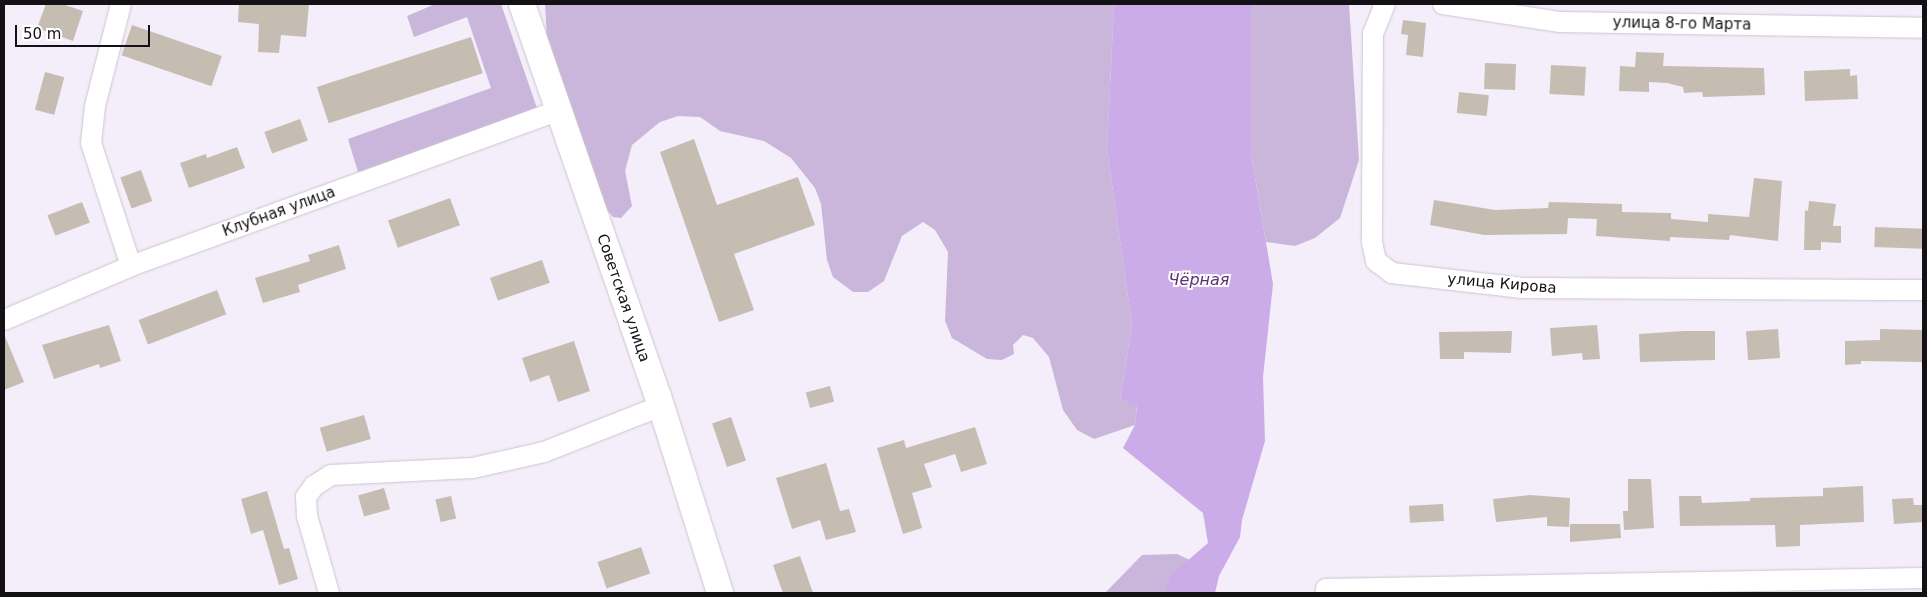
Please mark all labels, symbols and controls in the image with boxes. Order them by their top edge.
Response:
street label: улица 8-го Марта [1612,14,1752,34]
scale bar [18,15,152,47]
text: 50 m [23,25,61,43]
street label: Клубная улица [220,183,338,241]
street label: Советская улица [593,232,653,364]
water label: Чёрная [1169,270,1229,290]
street label: улица Кирова [1447,270,1557,298]

